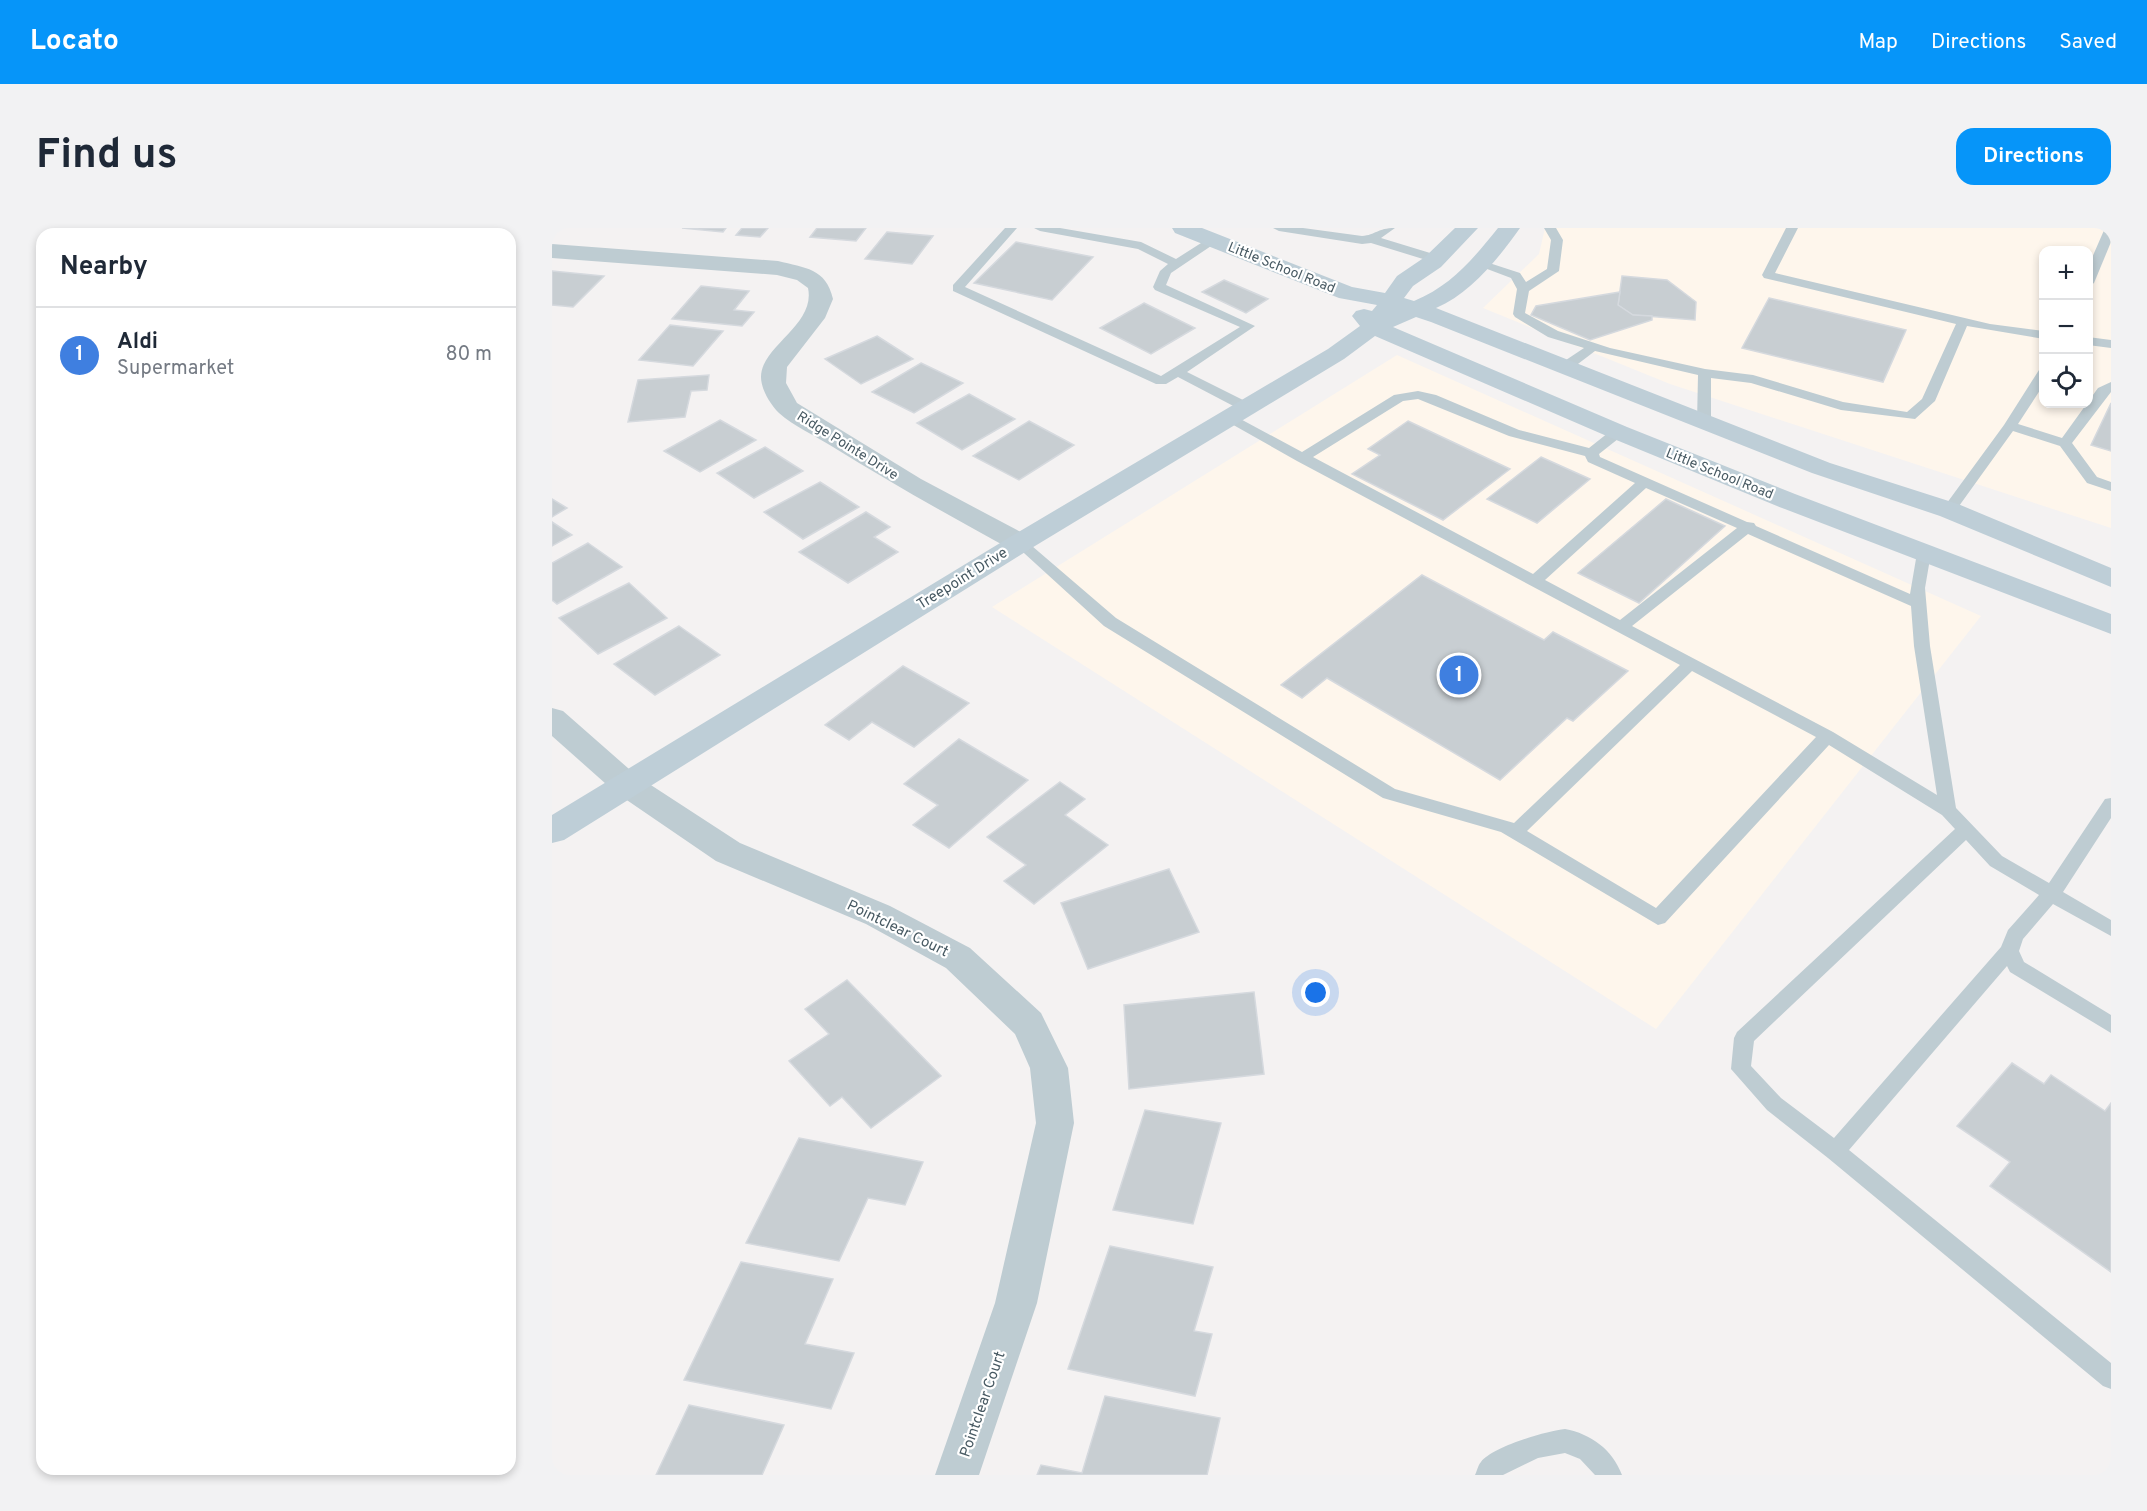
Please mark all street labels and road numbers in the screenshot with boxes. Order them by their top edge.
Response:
street label: Little School Road [1225,239,1338,298]
street label: Ridge Pointe Drive [793,408,901,484]
street label: Little School Road [1663,445,1776,504]
street label: Treepoint Drive [914,544,1012,615]
street label: Pointclear Court [843,897,951,962]
street label: Pointclear Court [956,1349,1010,1460]

